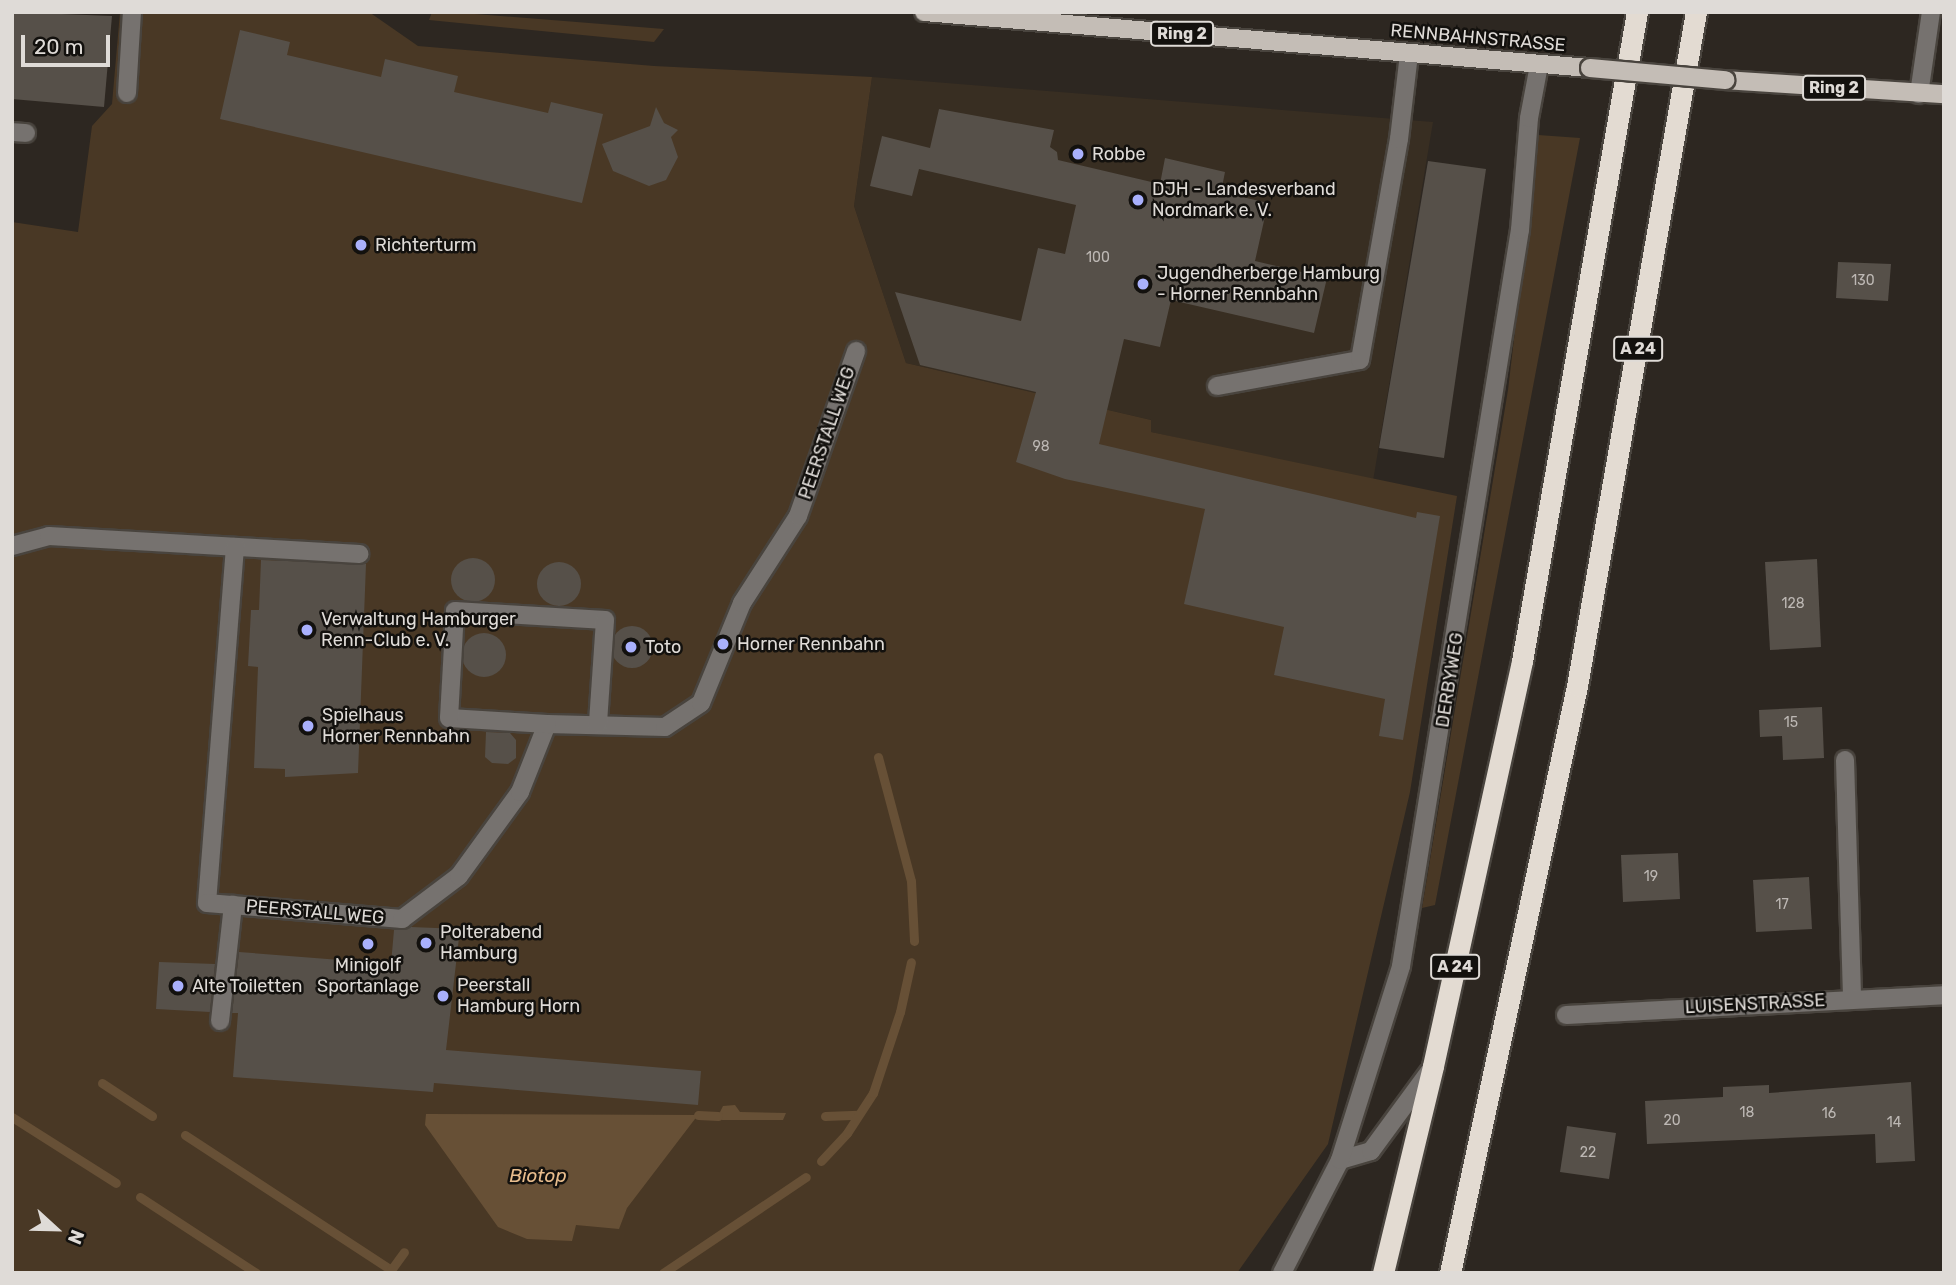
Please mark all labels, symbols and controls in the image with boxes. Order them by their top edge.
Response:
street label: RENNBAHNSTRASSE [1390,20,1566,56]
scale bar [24,21,114,65]
road number: Ring 2 [1149,22,1215,46]
text: 20 m [34,34,83,59]
road number: Ring 2 [1801,76,1867,100]
place label: Robbe [1092,143,1146,165]
marker: Robbe [1070,146,1086,162]
place label: DJH - Landesverband Nordmark e. V. [1152,179,1336,222]
marker: DJH - Landesverband Nordmark e. V. [1130,192,1146,208]
place label: Richterturm [375,234,477,256]
marker: Richterturm [353,237,369,253]
house number: 100 [1086,250,1110,266]
place label: Jugendherberge Hamburg - Horner Rennbahn [1157,263,1380,306]
house number: 130 [1851,273,1875,289]
marker: Jugendherberge Hamburg - Horner Rennbahn [1135,276,1151,292]
road number: A 24 [1612,336,1664,362]
street label: PEERSTALL WEG [794,364,860,502]
house number: 98 [1032,439,1050,455]
house number: 128 [1781,596,1805,612]
place label: Verwaltung Hamburger Renn-Club e. V. [321,609,516,652]
marker: Verwaltung Hamburger Renn-Club e. V. [299,622,315,638]
street label: DERBYWEG [1432,631,1468,729]
place label: Horner Rennbahn [737,633,885,655]
place label: Toto [645,636,681,658]
marker: Horner Rennbahn [715,636,731,652]
marker: Toto [623,639,639,655]
place label: Spielhaus Horner Rennbahn [322,705,470,748]
house number: 15 [1784,715,1798,731]
marker: Spielhaus Horner Rennbahn [300,718,316,734]
house number: 19 [1644,869,1658,885]
street label: PEERSTALL WEG [245,895,385,929]
house number: 17 [1775,897,1789,913]
place label: Polterabend Hamburg [440,922,542,964]
marker: Polterabend Hamburg [418,935,434,951]
marker: Minigolf Sportanlage [360,936,376,952]
road number: A 24 [1429,954,1481,979]
place label: Minigolf Sportanlage [317,955,419,998]
place label: Alte Toiletten [192,975,303,997]
place label: Peerstall Hamburg Horn [457,975,580,1018]
marker: Alte Toiletten [170,978,186,994]
marker: Peerstall Hamburg Horn [435,988,451,1004]
street label: LUISENSTRASSE [1684,990,1826,1018]
house number: 18 [1740,1105,1754,1121]
house number: 16 [1822,1106,1836,1122]
house number: 20 [1663,1113,1681,1129]
house number: 14 [1887,1115,1901,1131]
house number: 22 [1580,1145,1596,1161]
water label: Biotop [509,1165,567,1187]
north arrow [21,1194,91,1264]
text: N [63,1226,89,1248]

